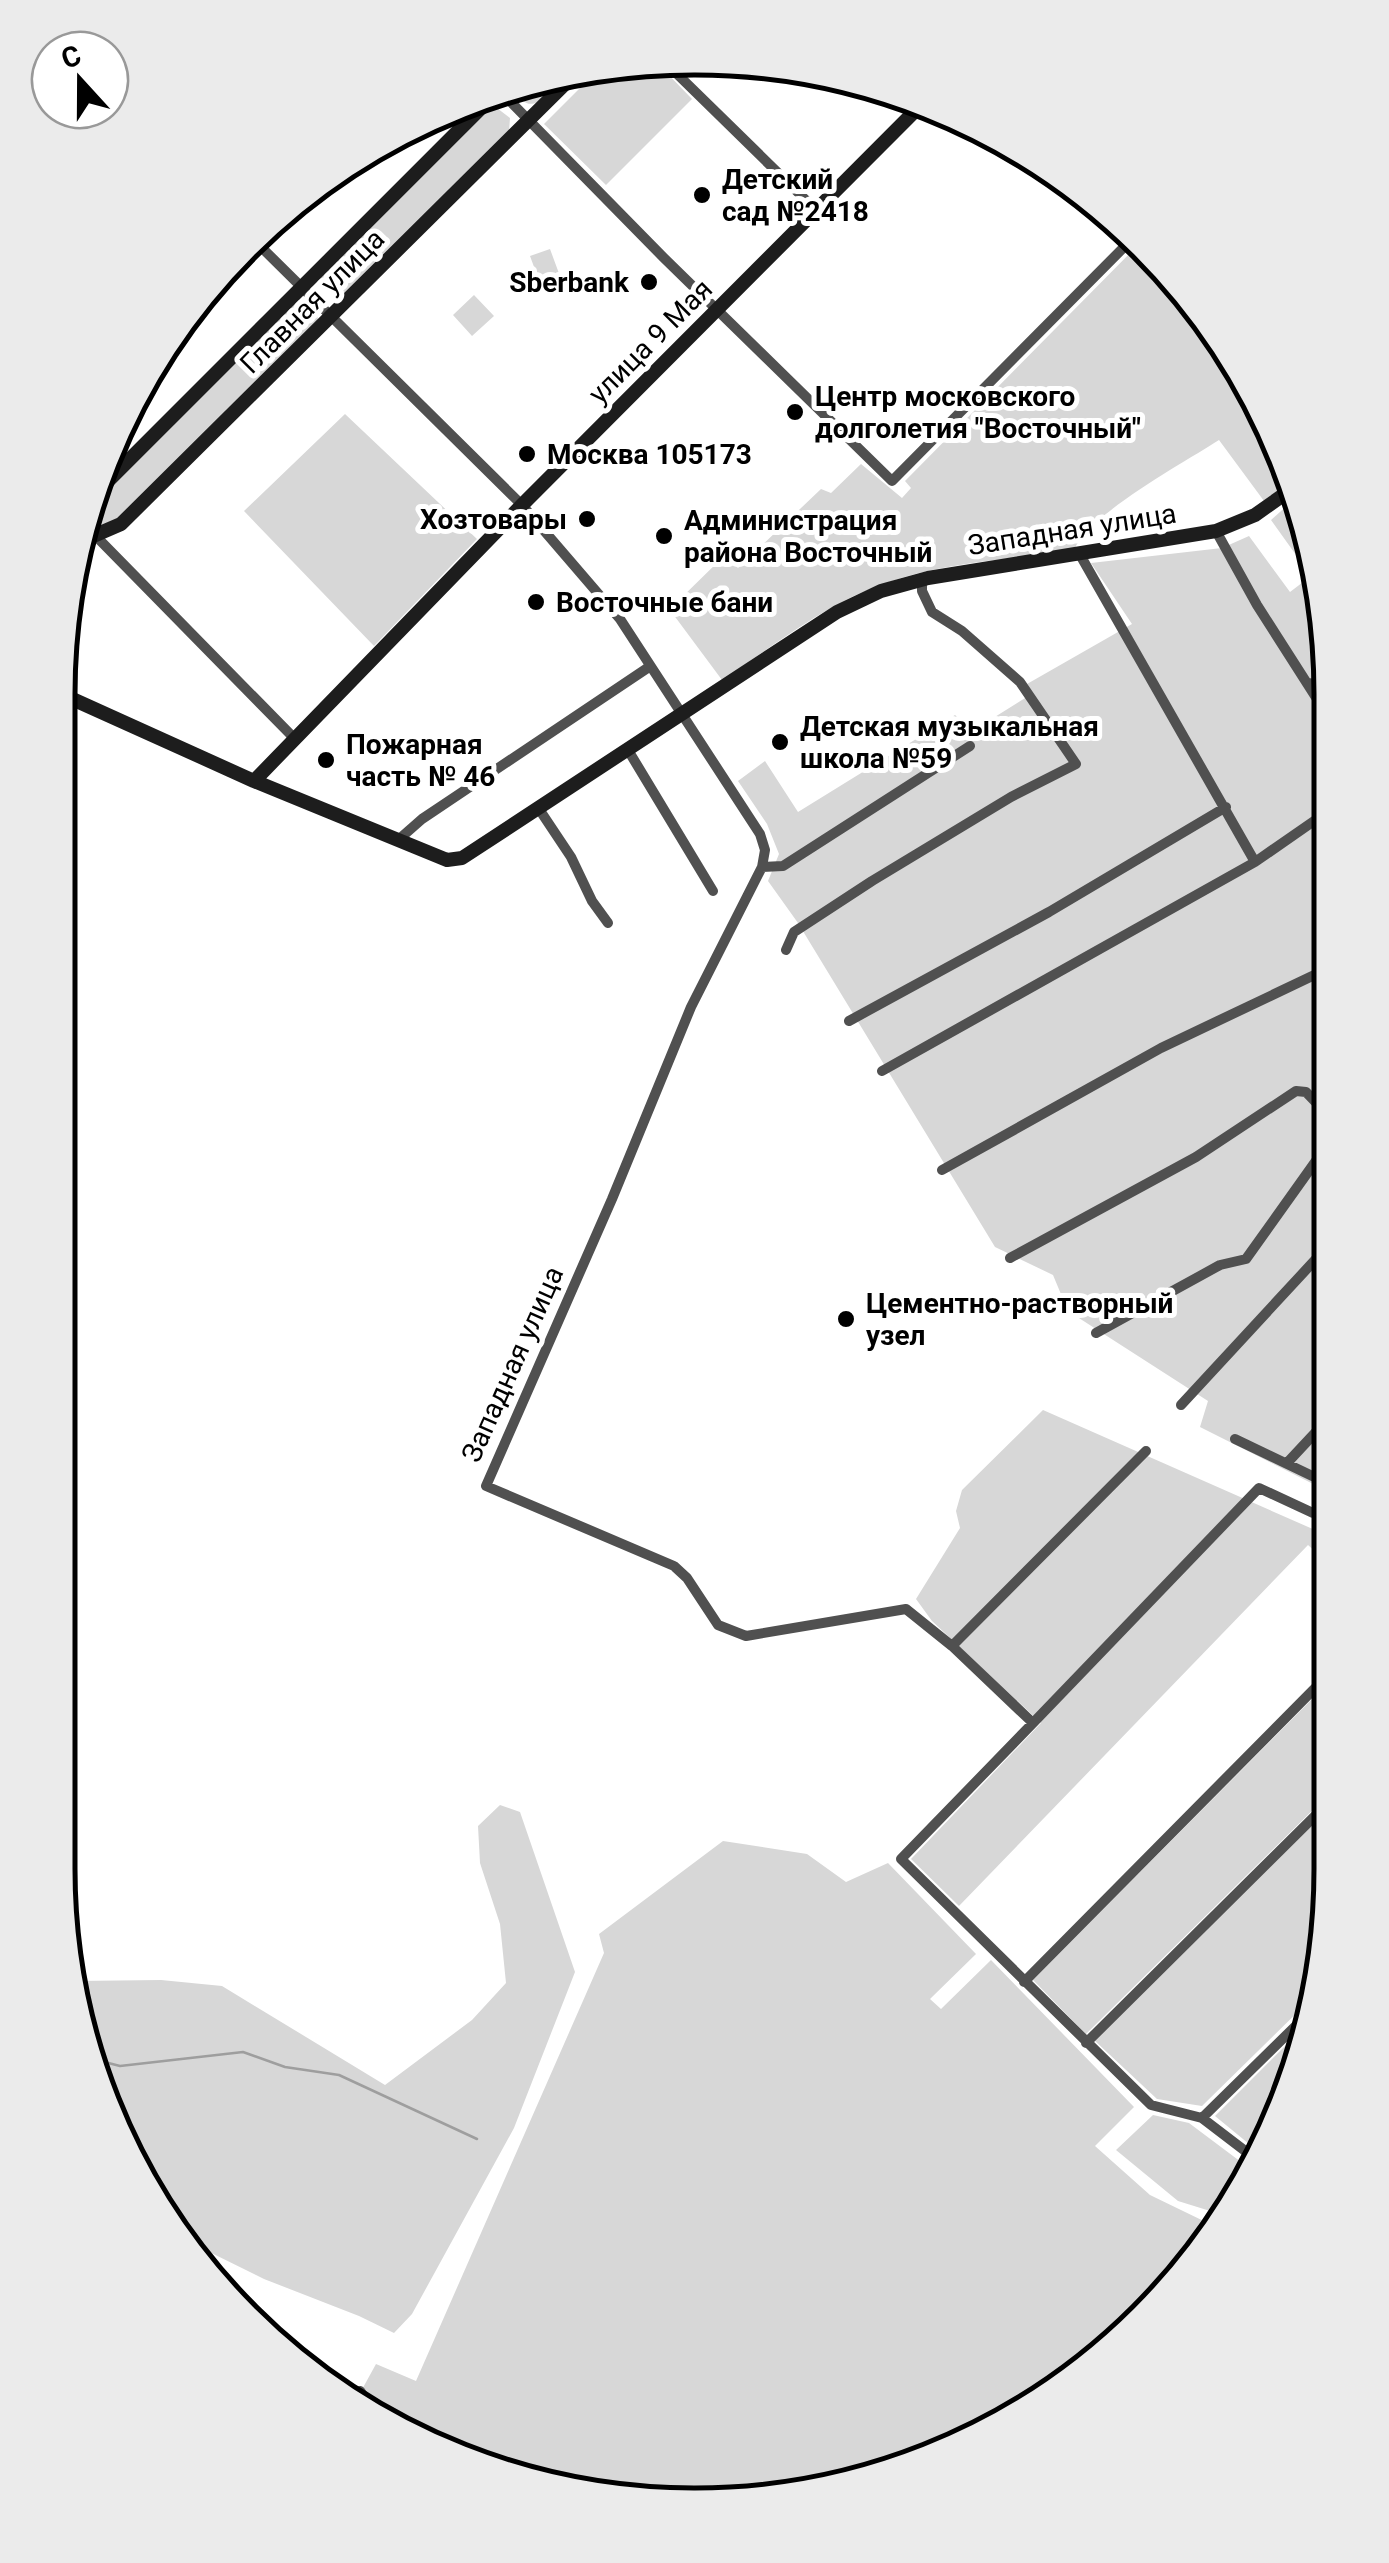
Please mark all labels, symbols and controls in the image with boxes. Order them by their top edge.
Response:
north arrow [30,30,130,130]
text: С [57,38,86,76]
place label: Детский сад №2418 [722,163,869,228]
marker: Детский сад №2418 [691,184,713,206]
street label: Главная улица [233,222,391,380]
place label: Sberbank [509,266,630,299]
marker: Sberbank [638,271,660,293]
street label: улица 9 Мая [582,273,719,410]
place label: Центр московского долголетия "Восточный" [815,380,1141,445]
marker: Центр московского долголетия "Восточный" [784,401,806,423]
place label: Москва 105173 [547,438,752,471]
marker: Москва 105173 [516,443,538,465]
street label: Западная улица [965,497,1179,562]
place label: Хозтовары [420,503,567,536]
place label: Администрация района Восточный [684,504,932,569]
marker: Хозтовары [576,508,598,530]
marker: Администрация района Восточный [653,525,675,547]
place label: Восточные бани [556,586,773,619]
marker: Восточные бани [525,591,547,613]
place label: Детская музыкальная школа №59 [800,710,1099,775]
place label: Пожарная часть № 46 [346,728,495,793]
marker: Детская музыкальная школа №59 [769,731,791,753]
marker: Пожарная часть № 46 [315,749,337,771]
street label: Западная улица [455,1261,570,1467]
place label: Цементно-растворный узел [866,1287,1173,1352]
marker: Цементно-растворный узел [835,1308,857,1330]

